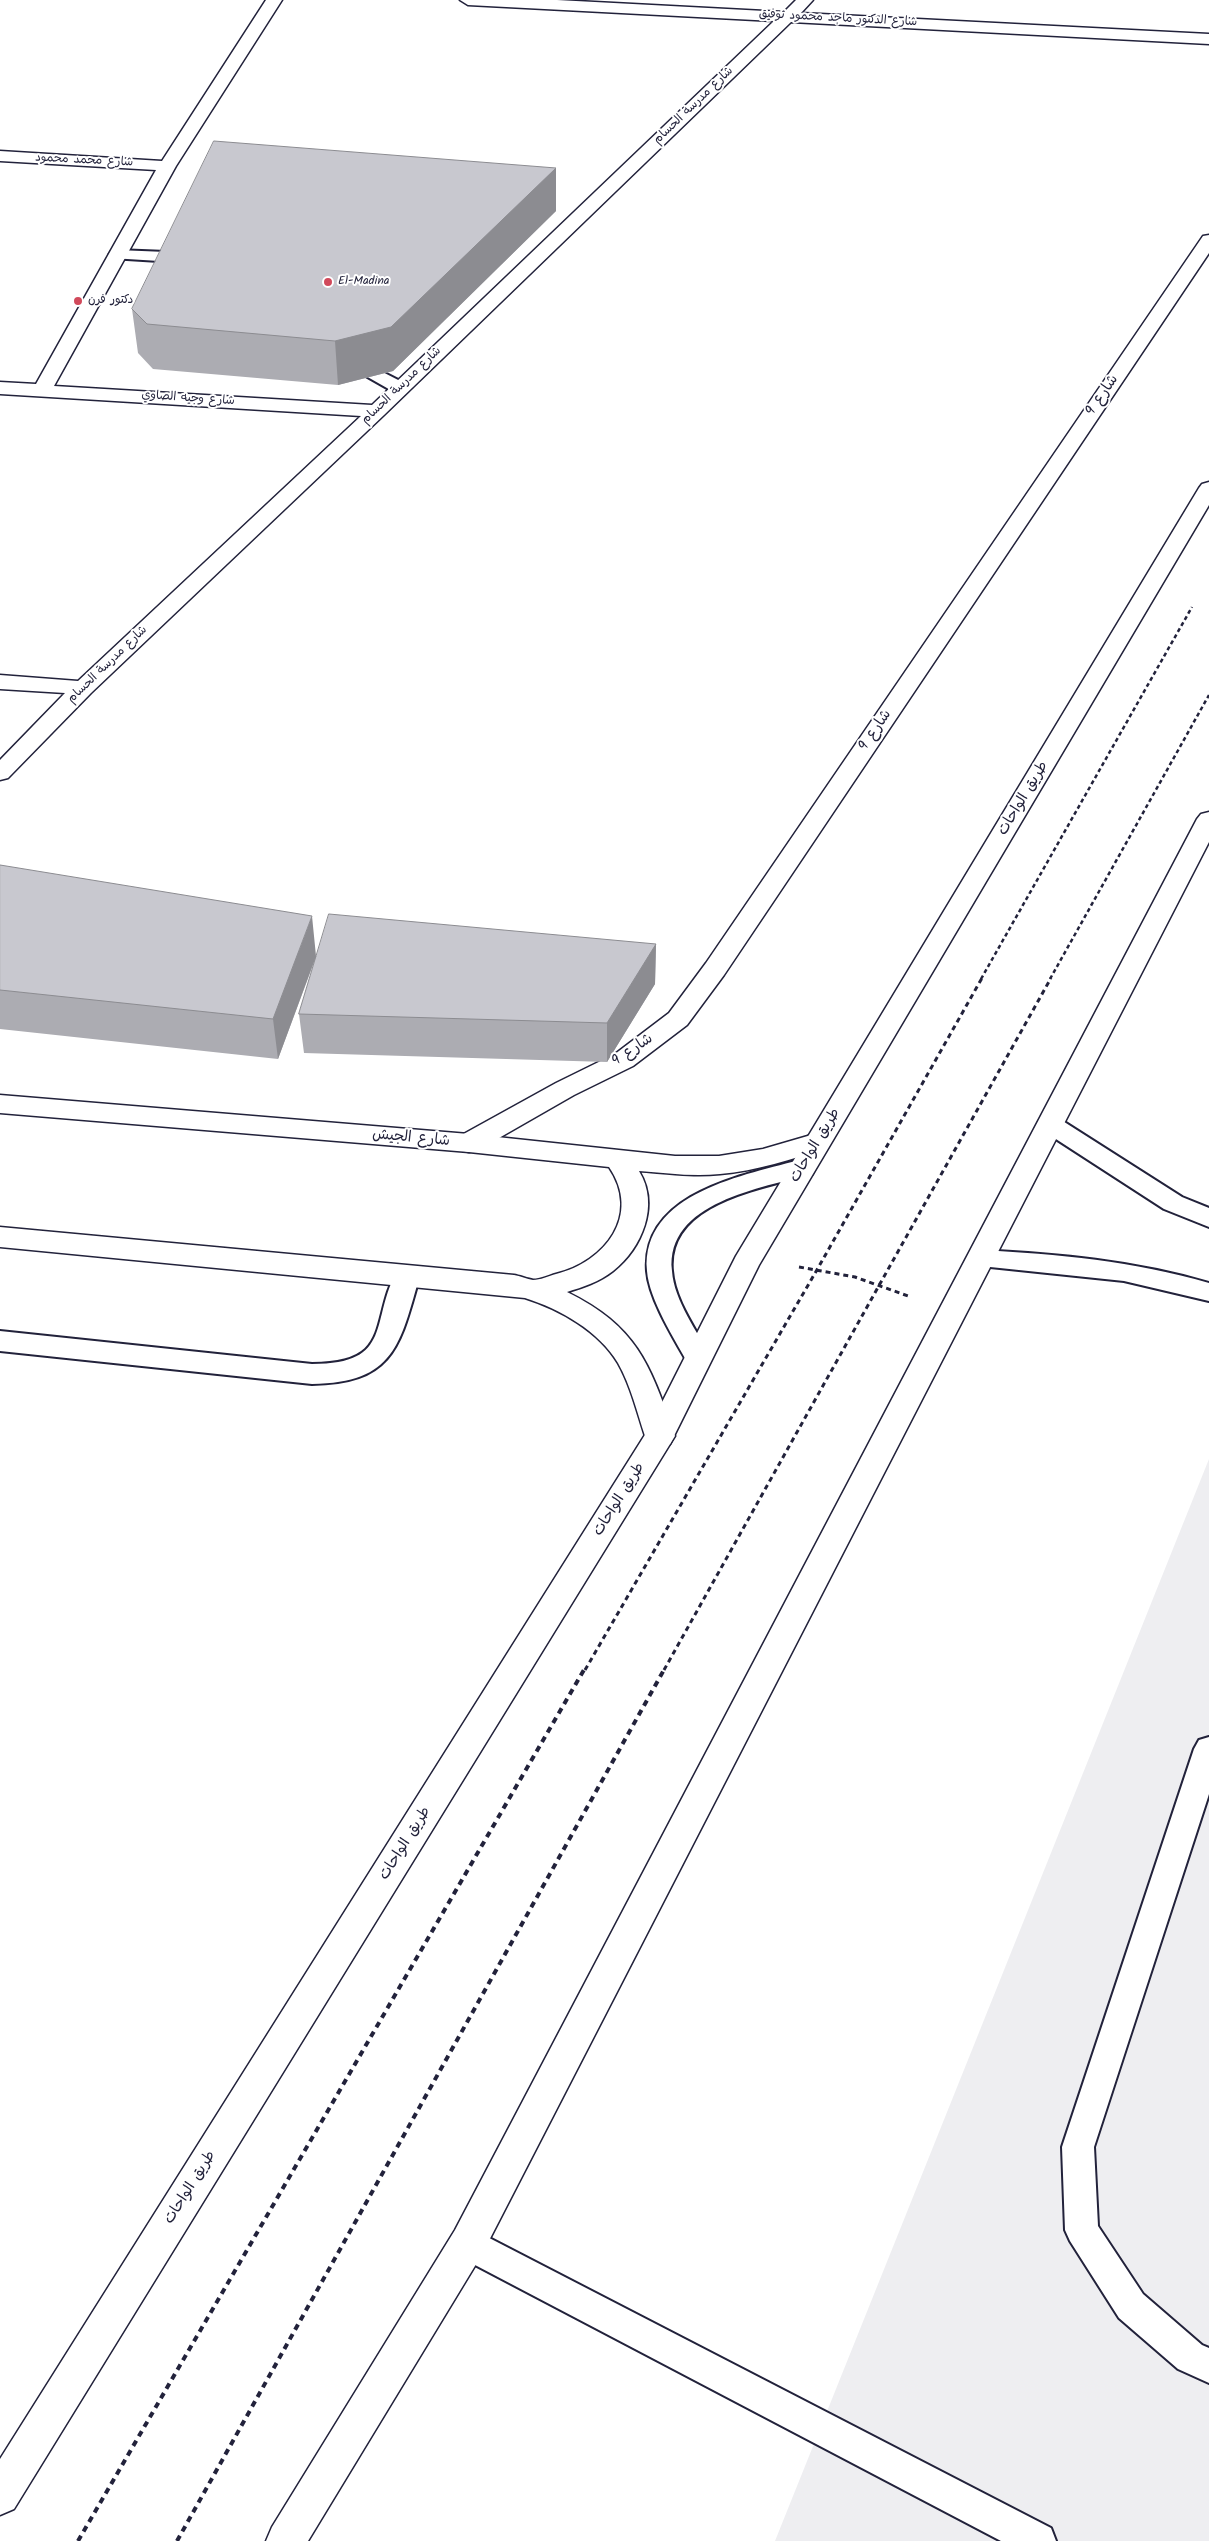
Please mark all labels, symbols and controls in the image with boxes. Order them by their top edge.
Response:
street label: شارع الدكتور ماجد محمود توفيق [758,8,918,30]
street label: شارع مدرسة الحسام [651,64,737,148]
street label: شارع محمد محمود [35,151,133,171]
place label: El-Madina [338,275,389,289]
marker: El-Madina [322,276,334,288]
place label: دكتور فرن [88,294,133,308]
marker: دكتور فرن [72,295,84,307]
street label: شارع مدرسة الحسام [359,344,445,428]
street label: شارع 9 [1083,372,1123,420]
street label: شارع وجيه الصاوي [141,389,235,409]
street label: شارع مدرسة الحسام [65,623,151,707]
street label: شارع 9 [856,707,896,755]
street label: طريق الواحات [995,759,1053,839]
street label: شارع 9 [609,1031,657,1071]
street label: طريق الواحات [787,1106,845,1186]
street label: شارع الجيش [371,1127,451,1151]
street label: طريق الواحات [590,1460,650,1540]
street label: طريق الواحات [376,1804,436,1884]
street label: طريق الواحات [161,2148,221,2228]

